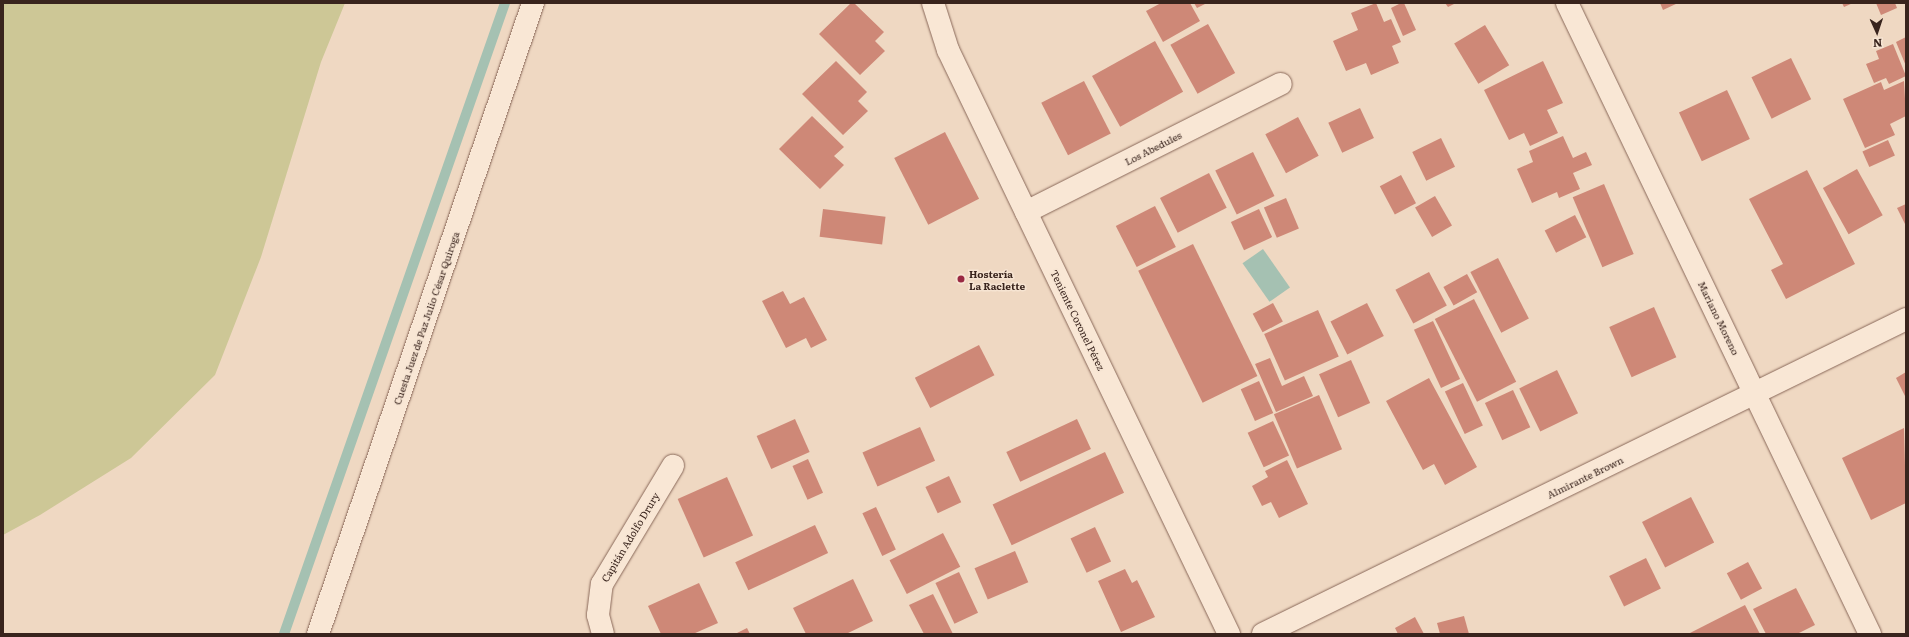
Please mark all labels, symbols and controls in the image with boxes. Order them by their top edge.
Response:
north arrow [1857,12,1897,52]
text: N [1873,36,1883,52]
street label: Los Abedules [1123,129,1183,167]
street label: Cuesta Juez de Paz Julio César Quiroga [391,230,461,406]
place label: Hostería La Raclette [969,267,1025,290]
street label: Teniente Coronel Pérez [1048,268,1108,372]
marker: Hostería La Raclette [956,274,966,284]
street label: Mariano Moreno [1696,279,1742,357]
street label: Almirante Brown [1545,453,1625,501]
street label: Capitán Adolfo Drury [598,490,662,584]

